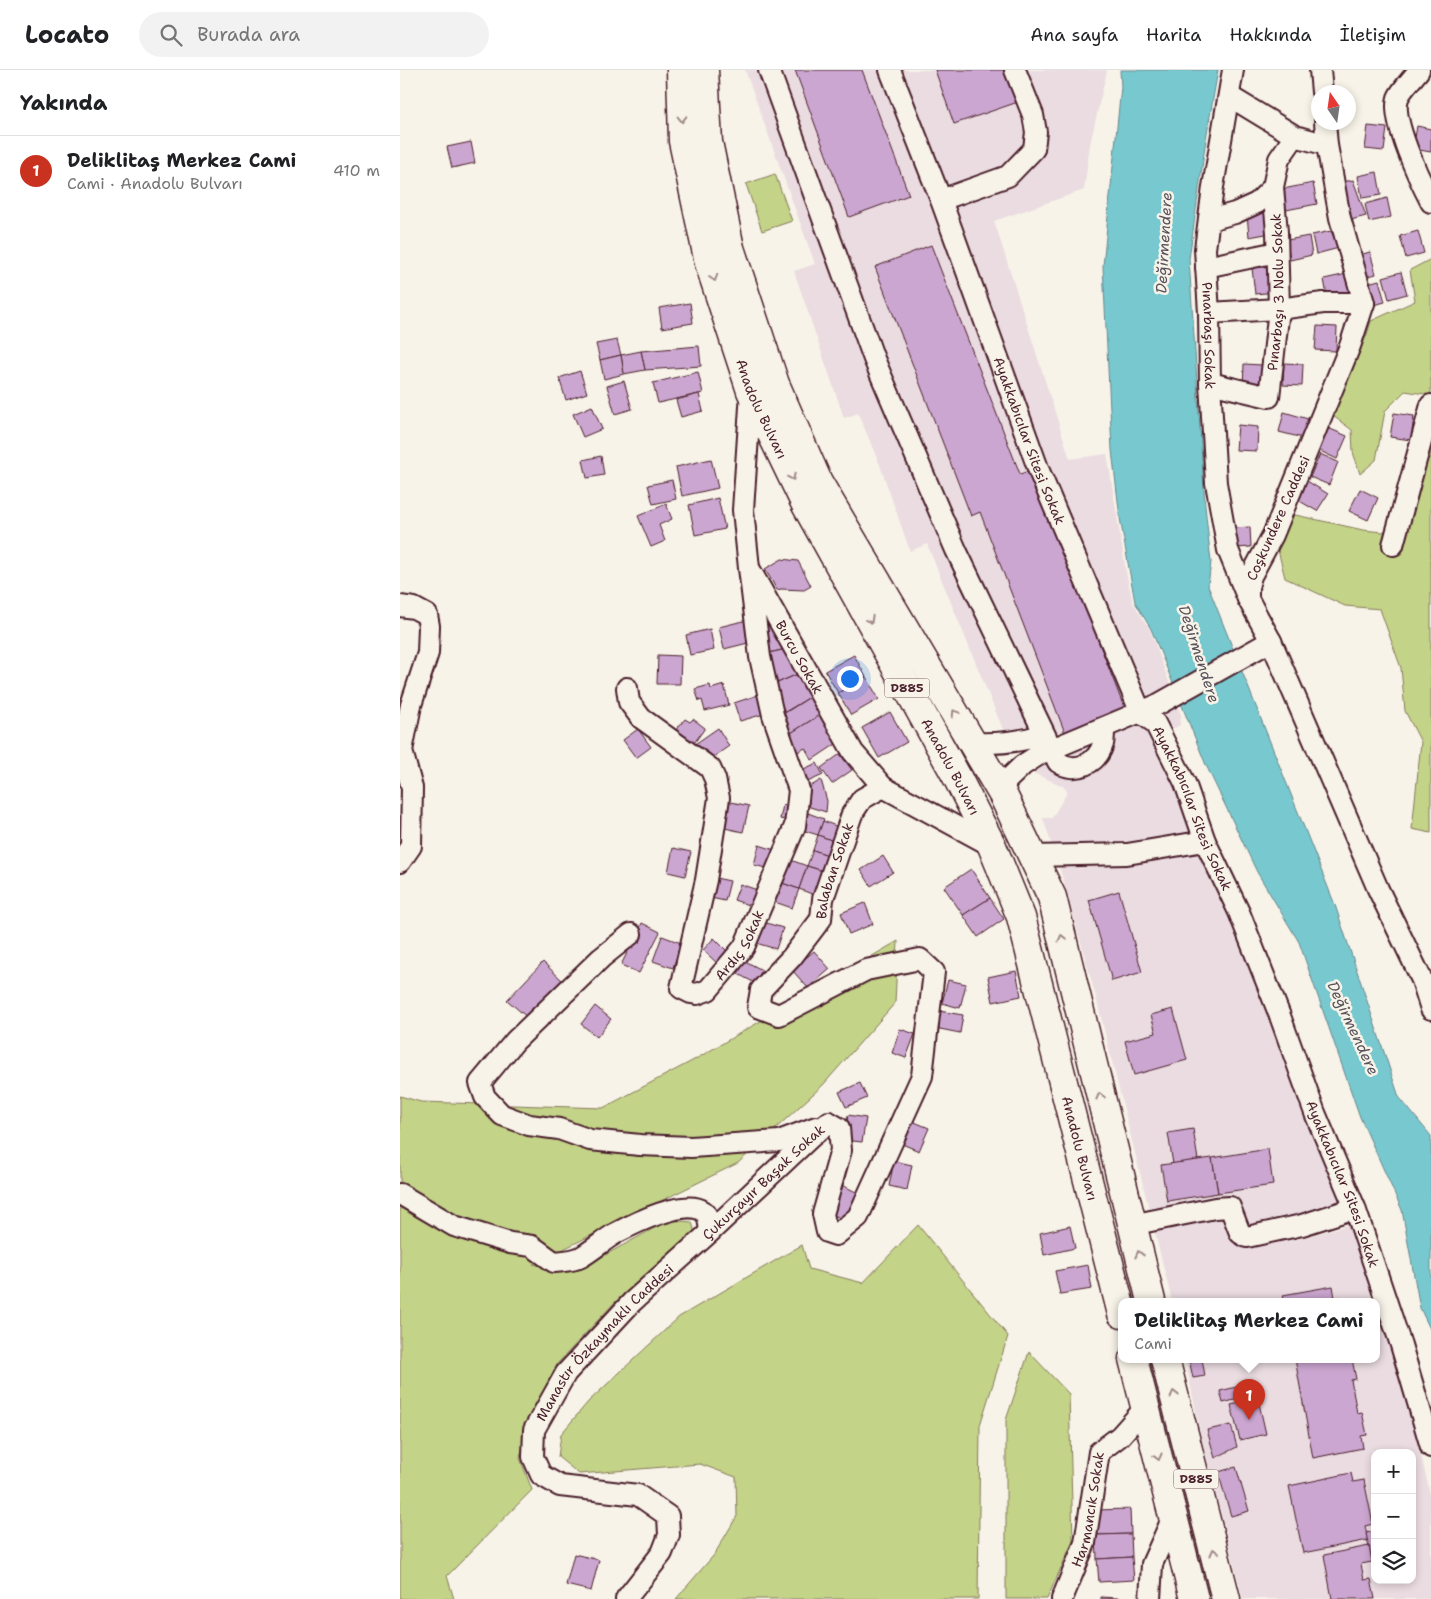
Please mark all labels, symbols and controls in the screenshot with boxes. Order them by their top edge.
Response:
search box [139,12,489,57]
text: Locato [25,19,109,51]
icon: search [157,21,185,49]
text: Burada ara [197,22,300,47]
text: Ana sayfa [1030,23,1118,47]
text: Harita [1146,23,1201,47]
text: Hakkında [1229,23,1312,47]
text: İletişim [1340,23,1406,47]
north arrow [1311,85,1356,130]
text: Yakında [20,89,107,117]
one-way arrow [677,115,687,123]
text: Deliklitaş Merkez Cami [67,148,296,173]
text: 1 [32,160,40,181]
text: 410 m [333,160,380,181]
text: Cami · Anadolu Bulvarı [67,173,243,194]
water label: Değirmendere [1151,192,1177,294]
street label: Pınarbaşı 3 Nolu Sokak [1263,213,1288,372]
one-way arrow [708,273,718,281]
street label: Pınarbaşı Sokak [1198,281,1219,390]
street label: Ayakkabıcılar Sitesi Sokak [989,354,1070,527]
street label: Anadolu Bulvarı [732,357,791,462]
street label: Coşkundere Caddesi [1242,453,1314,583]
one-way arrow [786,472,797,481]
water label: Değirmendere [1174,603,1224,705]
one-way arrow [863,615,873,624]
street label: Burcu Sokak [771,617,827,697]
your location [837,666,863,692]
road number: D885 [884,678,930,698]
one-way arrow [952,710,962,719]
street label: Anadolu Bulvarı [917,715,984,818]
street label: Ayakkabıcılar Sitesi Sokak [1149,723,1236,894]
street label: Balaban Sokak [812,820,857,920]
street label: Ardıç Sokak [711,907,768,984]
one-way arrow [1057,934,1068,943]
water label: Değirmendere [1323,978,1383,1078]
one-way arrow [1095,1092,1106,1101]
street label: Anadolu Bulvarı [1058,1094,1102,1203]
street label: Ayakkabıcılar Sitesi Sokak [1302,1098,1383,1270]
street label: Çukurçayır Başak Sokak [699,1120,829,1244]
one-way arrow [1134,1250,1145,1258]
street label: Manastır Özkaymaklı Caddesi [532,1260,677,1424]
popup [1118,1298,1380,1363]
text: Deliklitaş Merkez Cami [1134,1308,1364,1333]
text: Cami [1134,1333,1172,1354]
pin: 1 [1233,1379,1265,1420]
one-way arrow [1169,1390,1180,1399]
map controls [1371,1449,1416,1584]
button: + [1371,1449,1416,1494]
street label: Harmancık Sokak [1067,1450,1108,1570]
one-way arrow [1152,1452,1163,1461]
road number: D885 [1174,1470,1218,1488]
button: − [1371,1494,1416,1539]
button: layers [1371,1539,1416,1584]
one-way arrow [1209,1547,1220,1556]

